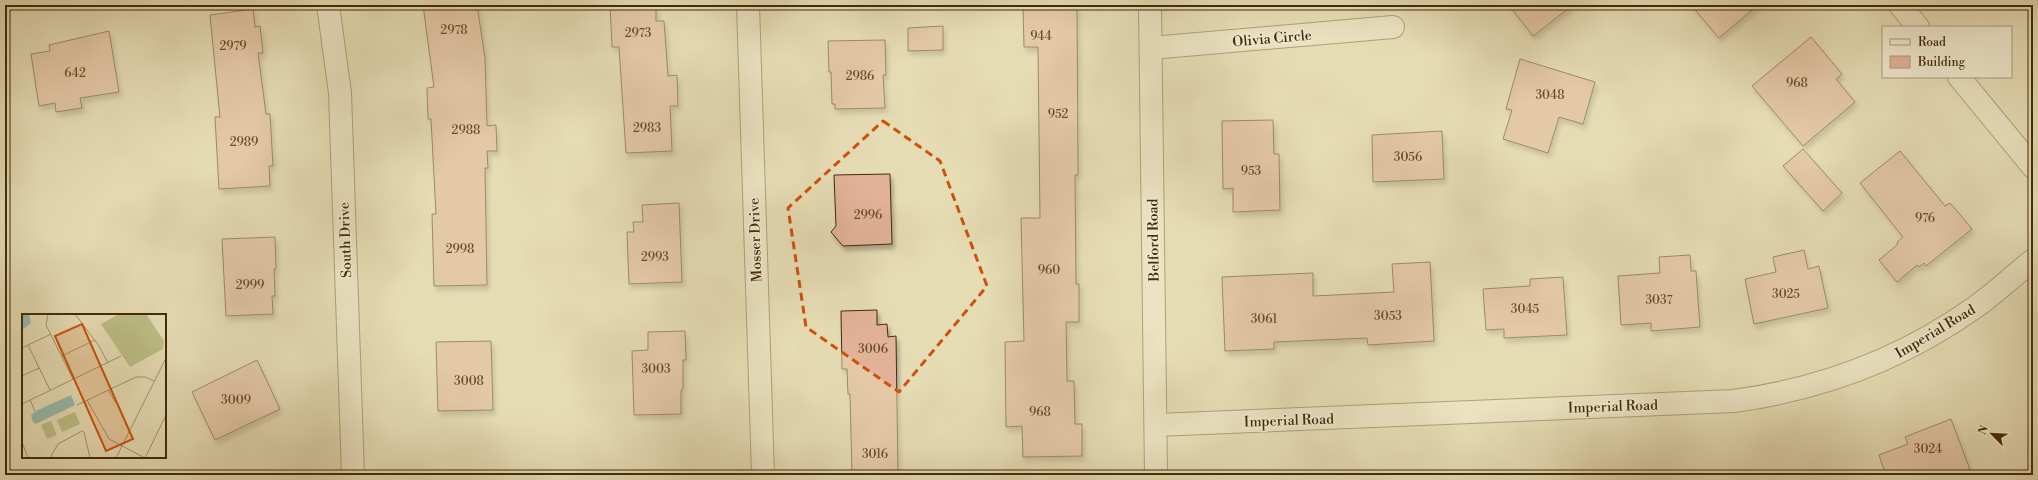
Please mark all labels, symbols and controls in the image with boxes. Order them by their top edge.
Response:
house number: 2978 [440,23,468,38]
house number: 2973 [625,26,652,41]
legend [1882,26,2012,78]
street label: Olivia Circle [1232,27,1313,51]
house number: 944 [1030,29,1052,44]
text: Road [1918,35,1946,50]
house number: 2979 [219,39,247,54]
text: Building [1917,55,1966,70]
house number: 642 [64,66,86,81]
house number: 2986 [846,69,874,84]
house number: 968 [1786,76,1808,91]
house number: 3048 [1535,88,1565,103]
house number: 952 [1048,107,1069,122]
house number: 2983 [633,121,661,136]
house number: 2988 [452,123,480,138]
house number: 2989 [230,135,258,150]
house number: 3056 [1394,150,1422,165]
house number: 953 [1241,164,1262,179]
street label: Mosser Drive [746,198,766,282]
street label: Belford Road [1144,198,1164,283]
street label: South Drive [336,202,356,278]
house number: 2996 [854,208,882,223]
house number: 976 [1915,211,1935,226]
house number: 2998 [446,242,474,257]
house number: 2993 [641,250,669,265]
house number: 960 [1038,263,1060,278]
house number: 2999 [236,278,264,293]
house number: 3025 [1772,287,1800,302]
house number: 3037 [1645,293,1673,308]
street label: Imperial Road [1892,301,1979,363]
house number: 3045 [1511,302,1540,317]
house number: 3053 [1374,309,1402,324]
house number: 3061 [1251,312,1278,327]
inset map [22,314,166,458]
house number: 3006 [858,342,888,357]
house number: 3003 [641,362,671,377]
house number: 3008 [454,374,484,389]
house number: 3009 [221,393,251,408]
street label: Imperial Road [1568,396,1658,418]
house number: 968 [1029,405,1051,420]
street label: Imperial Road [1244,410,1334,432]
north arrow [1972,414,2012,454]
text: N [1976,423,1992,437]
house number: 3024 [1914,442,1942,457]
house number: 3016 [862,447,888,462]

